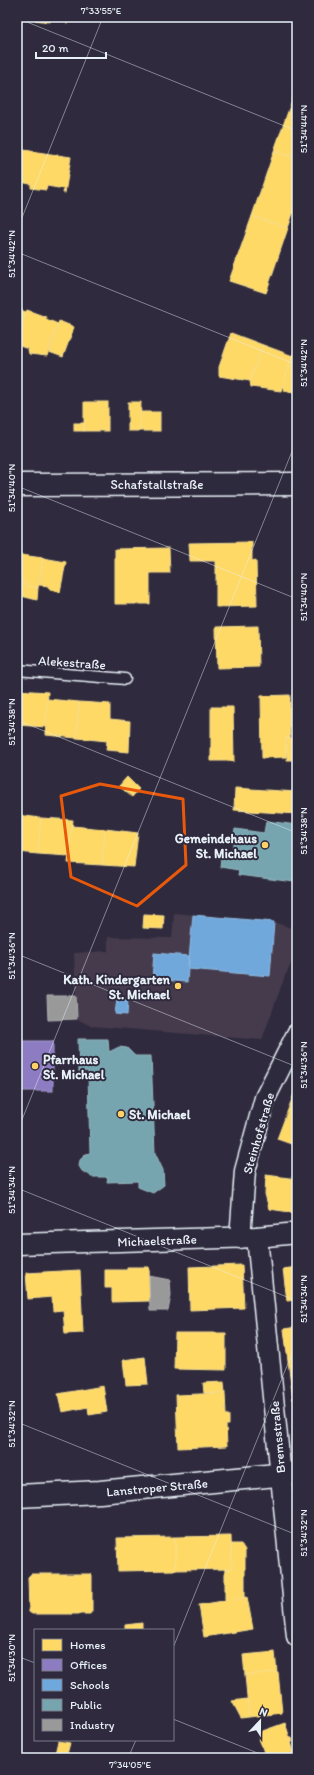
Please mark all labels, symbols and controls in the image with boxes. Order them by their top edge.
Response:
text: 7°33'55"E [81,4,122,17]
scale bar [36,34,106,60]
text: 20 m [42,41,69,55]
text: 51°34'44"N [297,104,310,153]
text: 51°34'42"N [5,230,18,278]
text: 51°34'42"N [297,339,310,387]
text: 51°34'40"N [5,463,18,512]
street label: Schafstallstraße [111,477,203,492]
text: 51°34'40"N [297,572,310,621]
street label: Alekestraße [38,653,106,672]
text: 51°34'38"N [5,698,18,746]
text: 51°34'38"N [297,807,310,855]
place label: Gemeindehaus St. Michael [175,831,257,861]
marker: Gemeindehaus St. Michael [260,840,270,850]
text: 51°34'36"N [5,932,18,980]
place label: Kath. Kindergarten St. Michael [63,972,171,1002]
marker: Kath. Kindergarten St. Michael [173,981,183,991]
text: 51°34'36"N [297,1041,310,1089]
place label: Pfarrhaus St. Michael [43,1052,105,1082]
marker: Pfarrhaus St. Michael [30,1061,40,1071]
street label: Steinhofstraße [240,1091,277,1176]
place label: St. Michael [129,1107,191,1122]
marker: St. Michael [116,1109,126,1119]
text: 51°34'34"N [5,1166,18,1214]
street label: Michaelstraße [117,1232,197,1249]
text: 51°34'34"N [297,1275,310,1323]
text: 51°34'32"N [5,1400,18,1448]
street label: Bremsstraße [267,1400,288,1474]
street label: Lanstroper Straße [106,1476,208,1499]
text: 51°34'32"N [297,1509,310,1557]
legend [34,1629,174,1741]
text: 51°34'30"N [5,1634,18,1682]
text: Homes [70,1638,106,1652]
text: Offices [70,1658,107,1672]
text: Schools [70,1678,109,1692]
text: Public [70,1698,102,1712]
north arrow [240,1701,280,1741]
text: N [258,1705,269,1720]
text: Industry [70,1718,115,1732]
text: 7°34'05"E [109,1758,151,1771]

